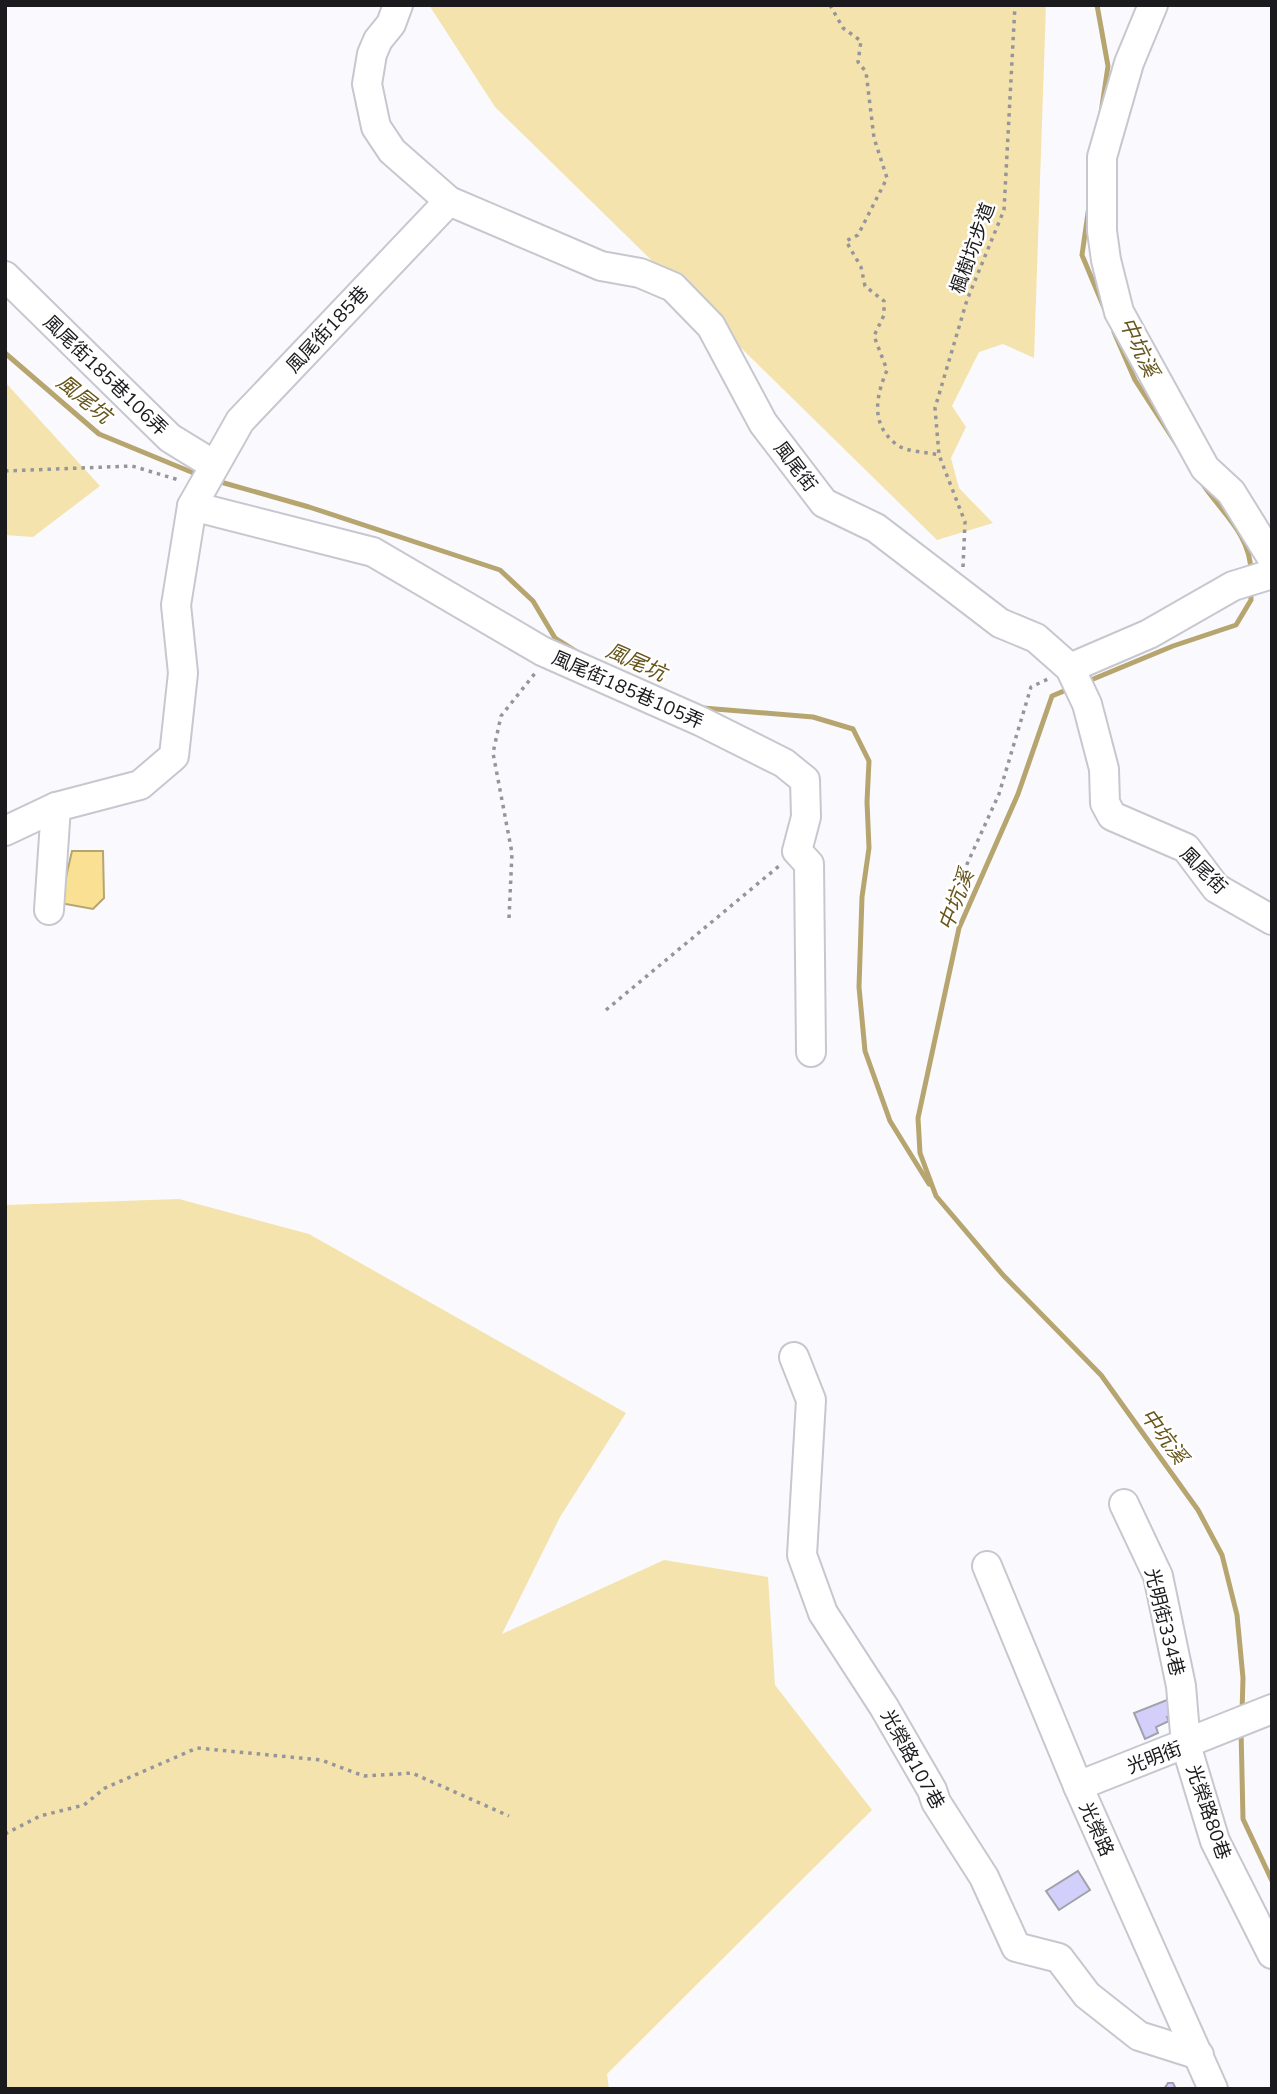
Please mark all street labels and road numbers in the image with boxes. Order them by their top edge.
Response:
street label: 楓樹坑步道 [944,199,1001,297]
street label: 風尾街185巷 [281,281,375,379]
street label: 風尾街185巷106弄 [38,310,173,442]
street label: 風尾街 [768,436,823,497]
street label: 風尾街185巷105弄 [548,645,708,735]
street label: 風尾街 [1174,841,1233,900]
street label: 光明街334巷 [1138,1566,1190,1679]
street label: 光榮路107巷 [874,1705,950,1814]
street label: 光明街 [1123,1736,1186,1780]
street label: 光榮路80巷 [1180,1761,1236,1863]
street label: 光榮路 [1073,1798,1120,1861]

